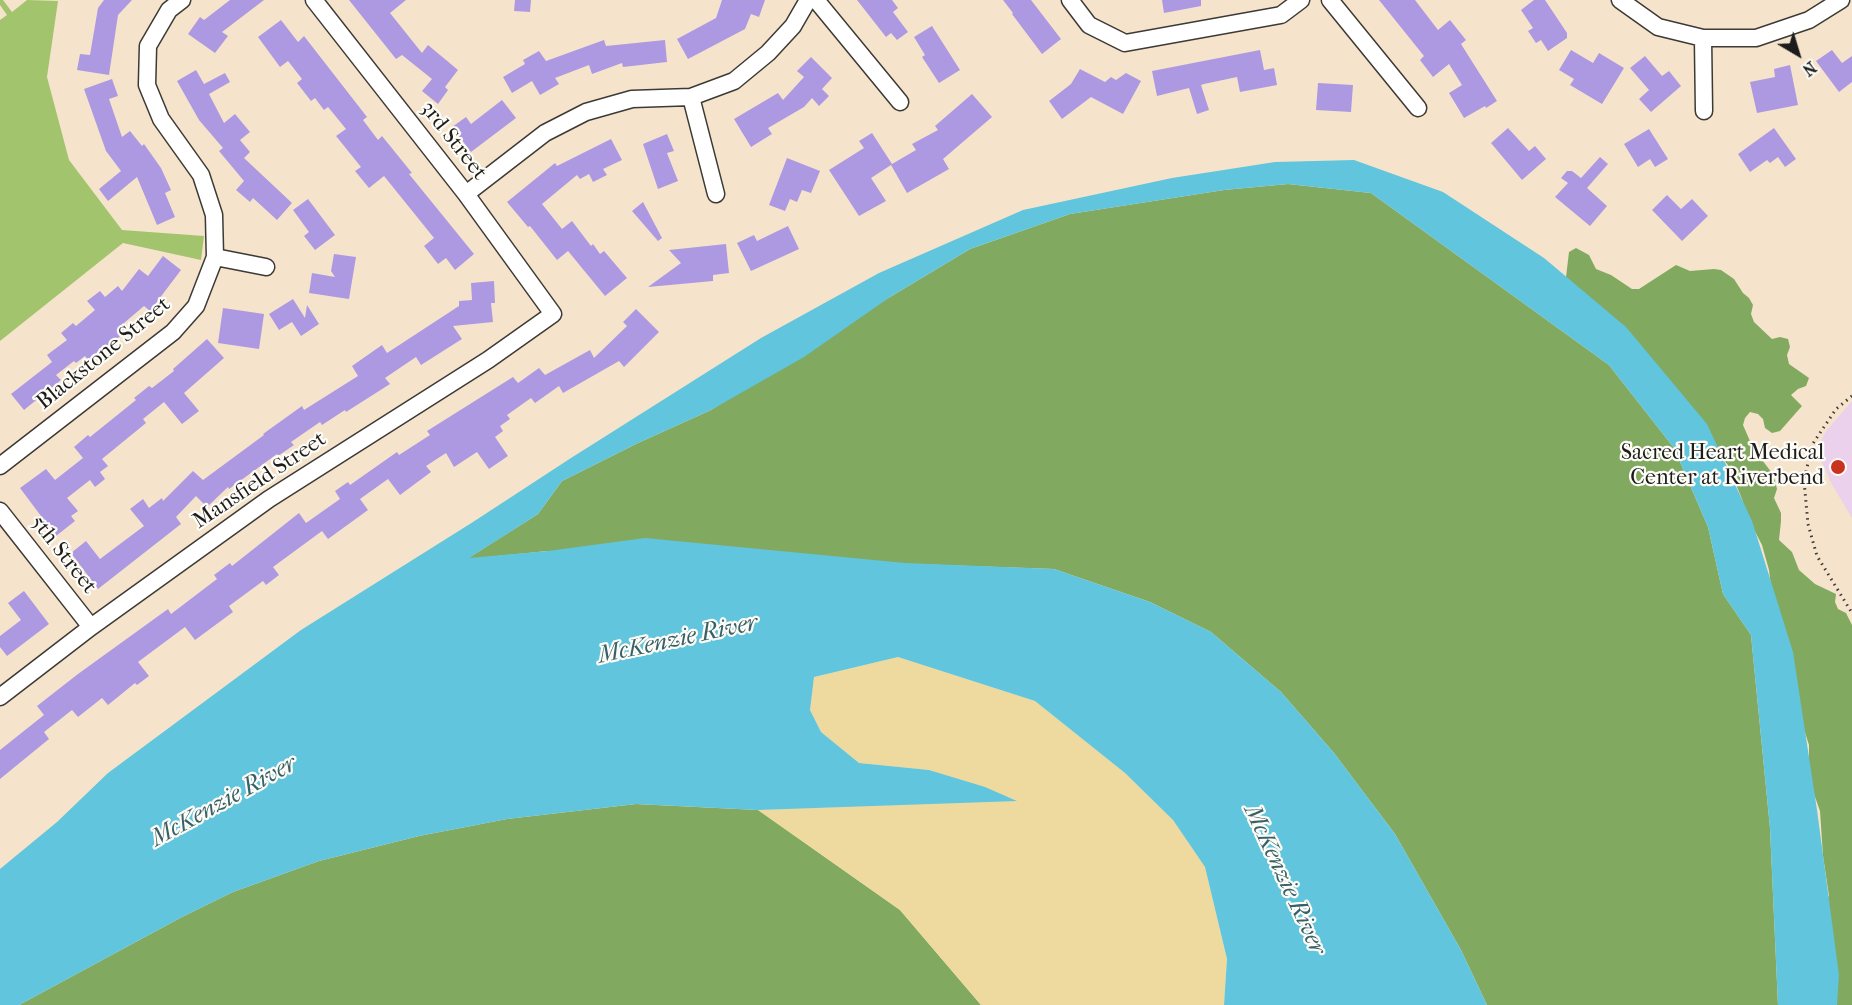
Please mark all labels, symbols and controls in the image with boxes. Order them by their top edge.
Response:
north arrow [1768,24,1828,84]
text: N [1799,57,1820,80]
street label: 3rd Street [414,96,492,186]
street label: Blackstone Street [32,292,176,416]
street label: Mansfield Street [188,427,332,535]
place label: Sacred Heart Medical Center at Riverbend [1621,441,1824,493]
marker: Sacred Heart Medical Center at Riverbend [1829,458,1847,476]
street label: 5th Street [24,510,102,600]
water label: McKenzie River [596,609,760,671]
water label: McKenzie River [146,750,302,854]
water label: McKenzie River [1237,800,1331,960]

